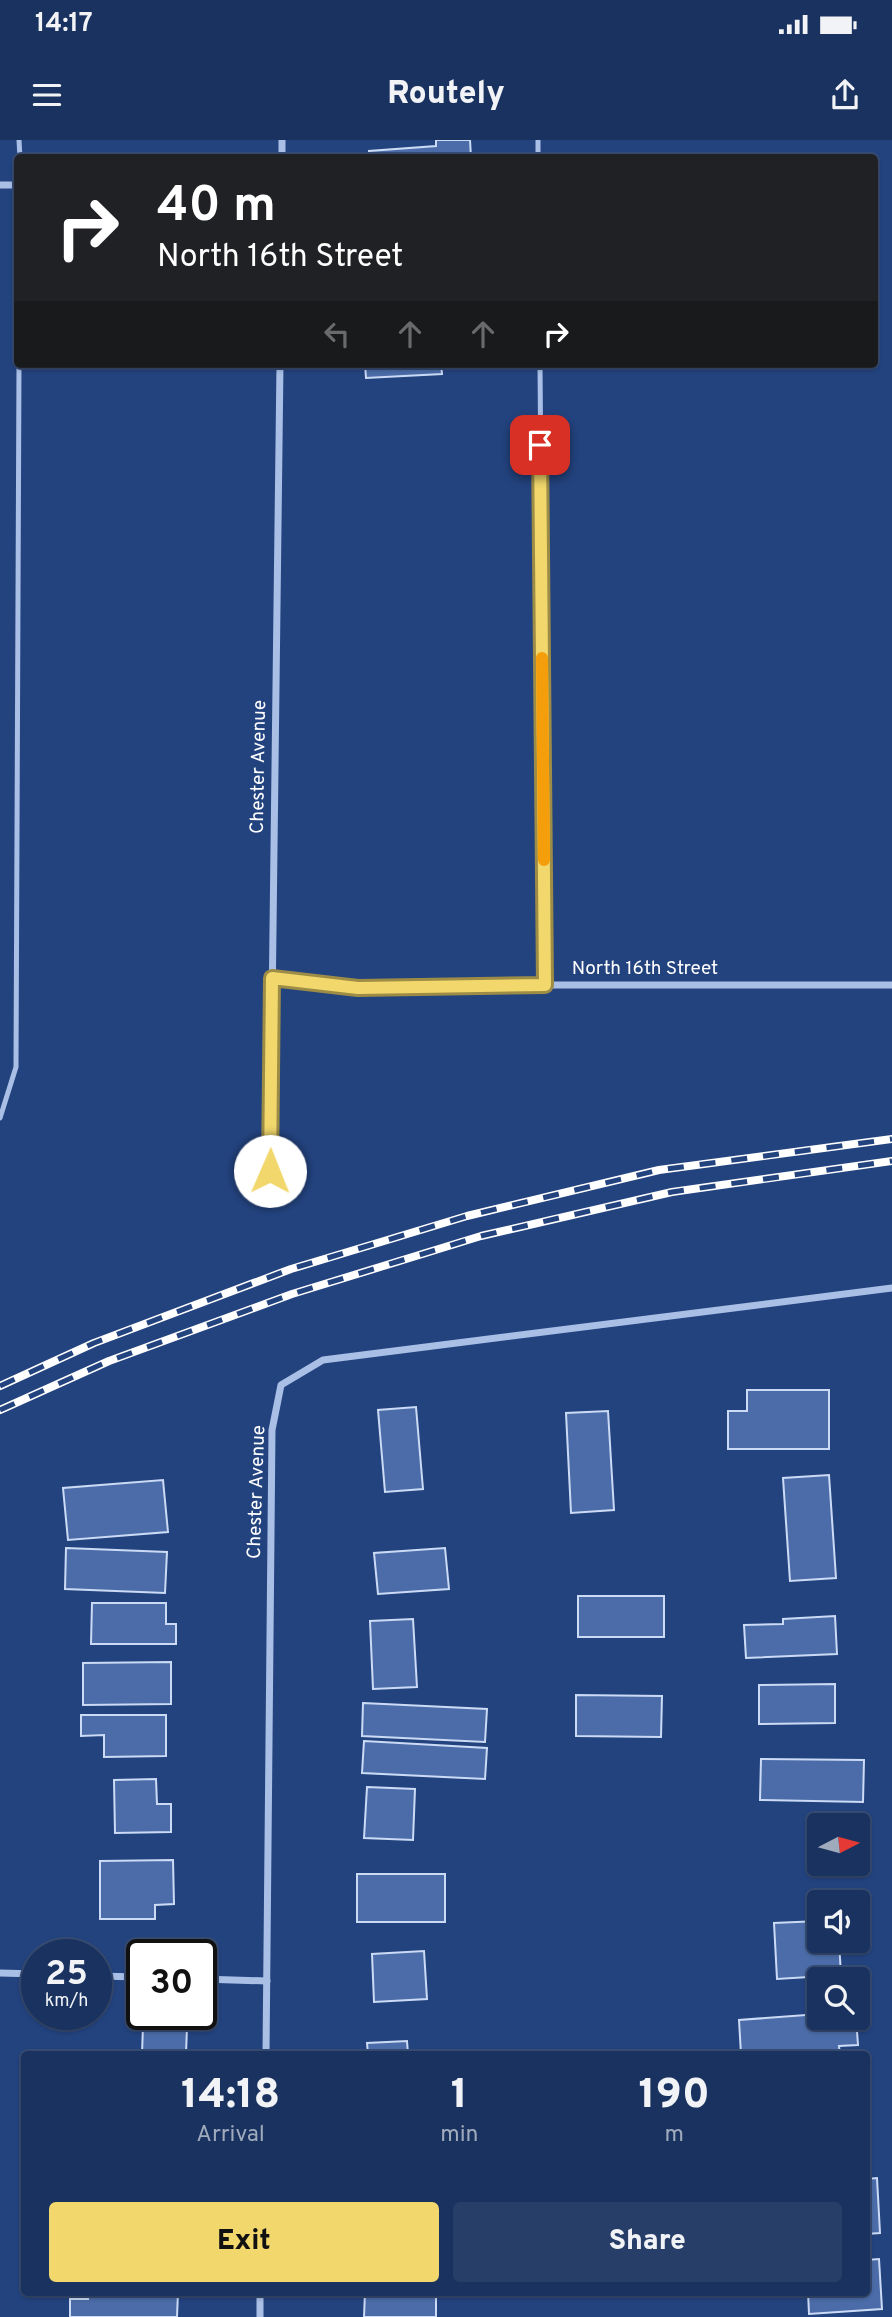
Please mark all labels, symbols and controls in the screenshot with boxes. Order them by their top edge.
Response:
text: 14:17 [35,8,93,41]
text: Routely [387,75,505,115]
icon: menu [28,76,66,114]
icon: share [826,76,864,114]
text: 40 m [157,177,276,239]
icon: right [42,182,133,273]
text: North 16th Street [157,238,403,278]
icon: left [318,315,356,353]
icon: ahead [391,315,429,353]
icon: ahead [464,315,502,353]
icon: right [537,315,575,353]
pin [510,415,570,475]
icon: arrive [521,426,559,464]
street label: Chester Avenue [246,700,272,834]
street label: North 16th Street [572,957,718,981]
position arrow [233,1134,307,1208]
street label: Chester Avenue [243,1425,271,1559]
north arrow [807,1813,870,1876]
map controls [807,1813,870,2030]
button: sound [807,1890,870,1953]
speed limit sign: 30 [126,1939,217,2030]
text: 25 [45,1953,88,1997]
button: search [807,1967,870,2030]
text: km/h [45,1990,88,2013]
text: 14:18 [181,2070,280,2123]
text: 1 [451,2070,468,2123]
text: 190 [639,2070,710,2123]
text: Arrival [196,2121,265,2150]
text: min [440,2121,479,2150]
text: m [665,2121,684,2150]
button: Exit [49,2202,439,2282]
button: Share [453,2202,842,2282]

